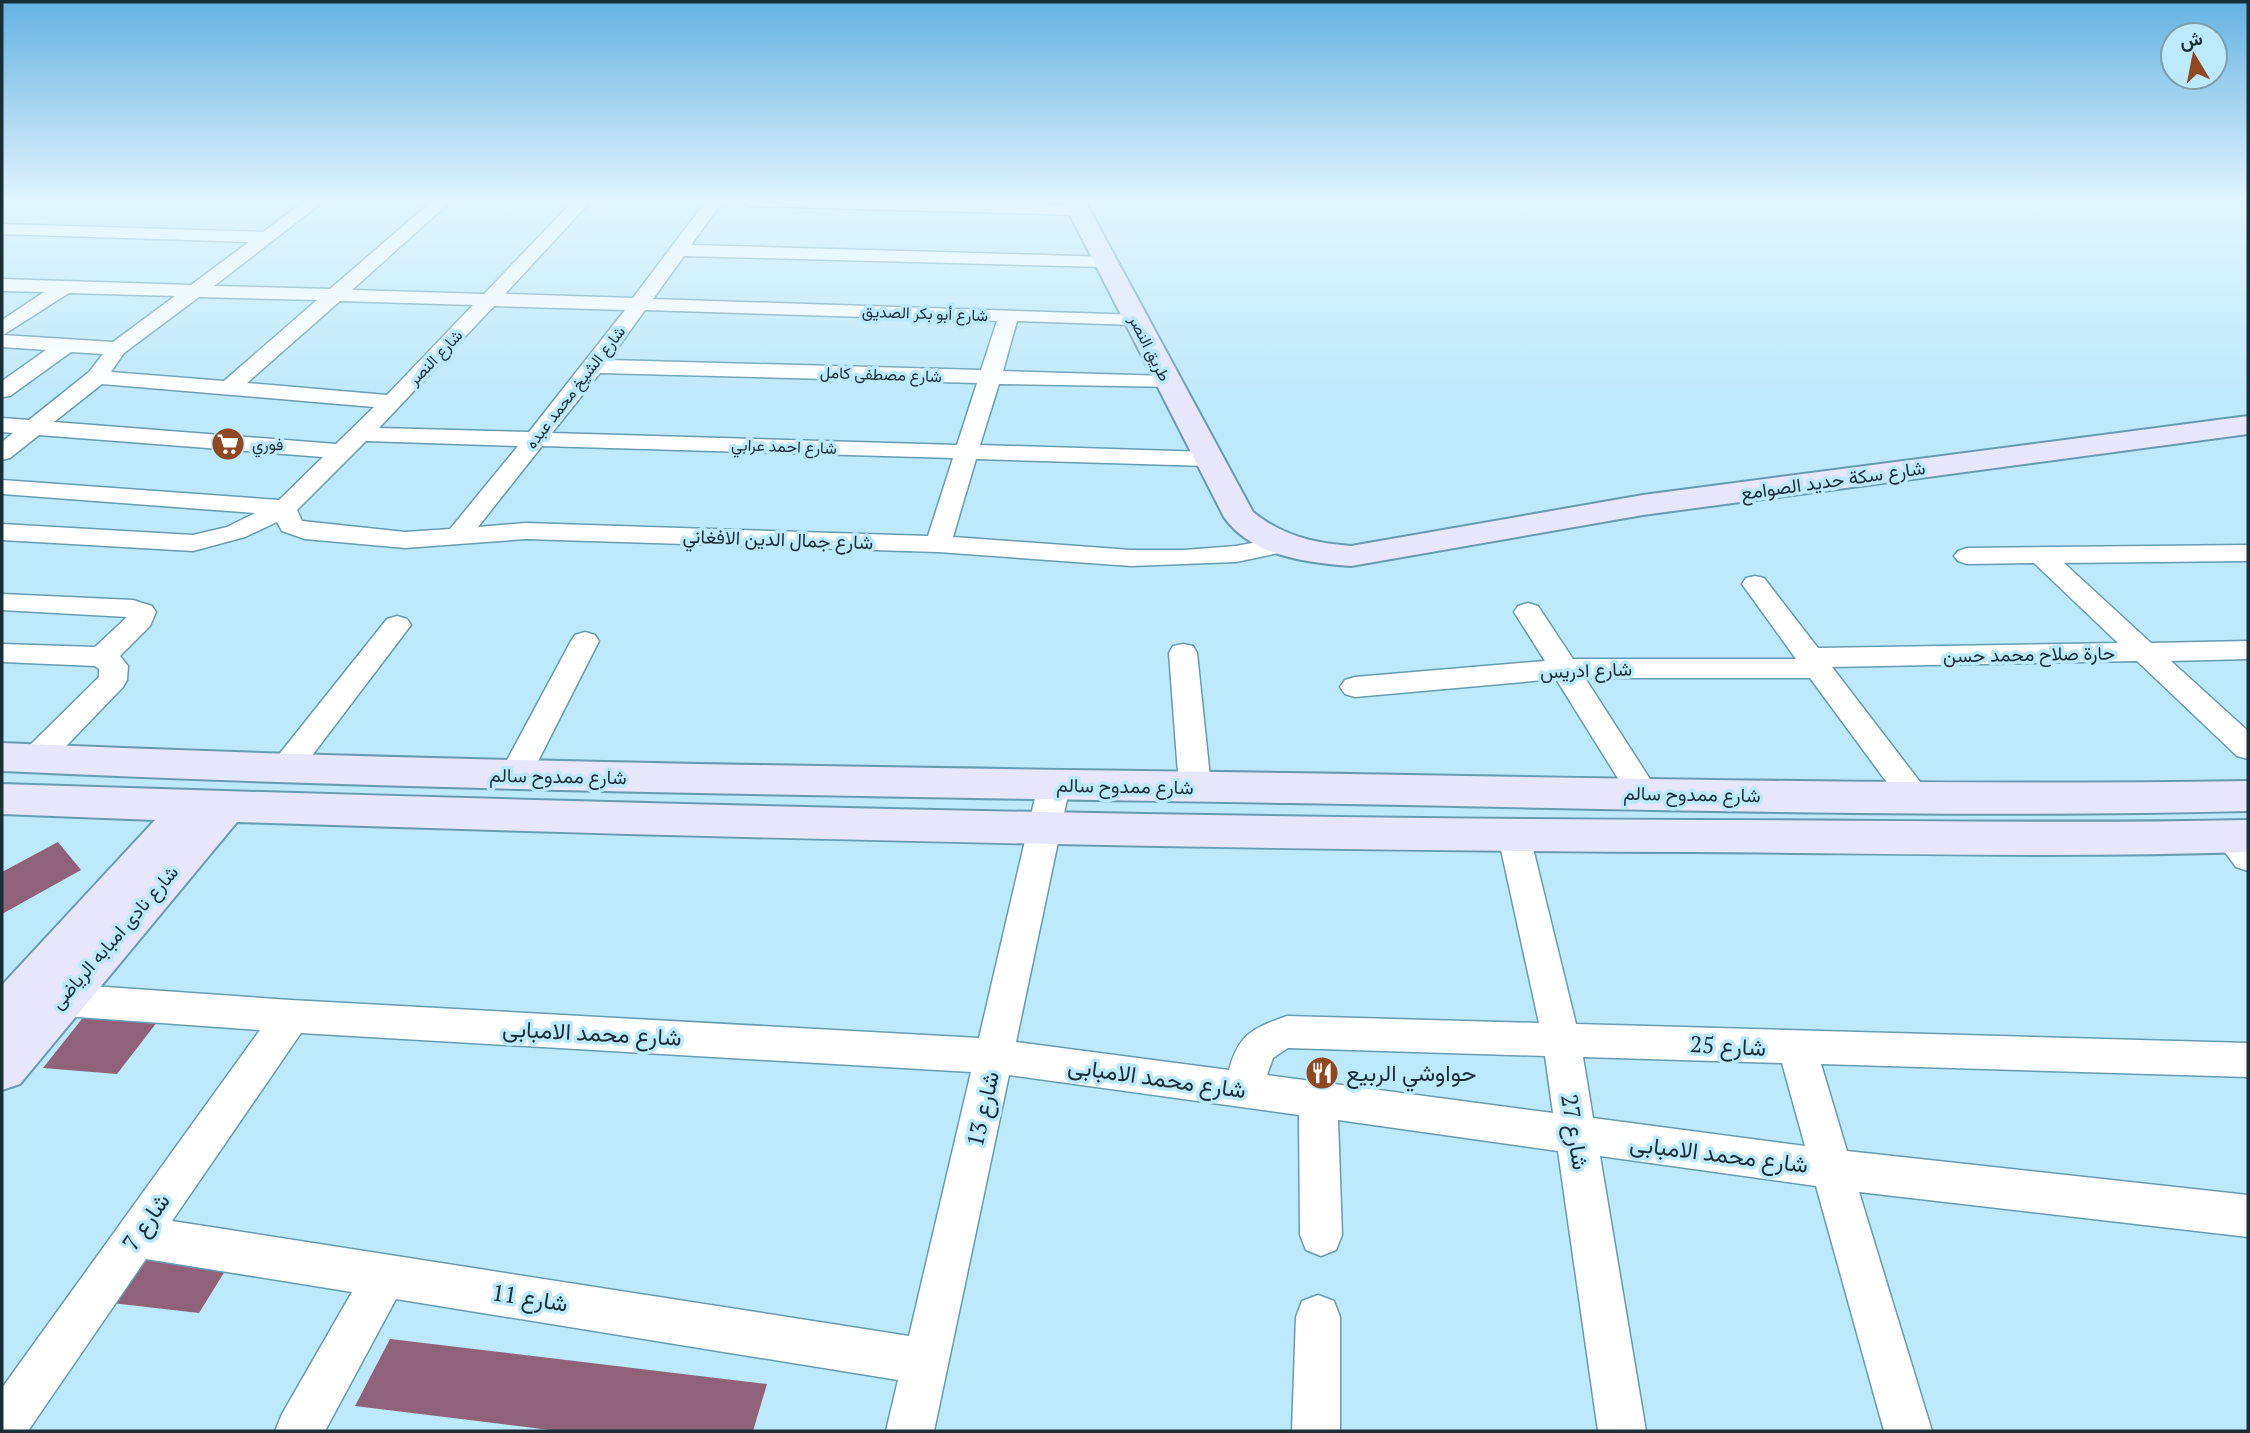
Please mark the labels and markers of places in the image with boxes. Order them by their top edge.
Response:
supermarket icon: فوري [209,425,247,463]
place label: فوري [252,433,283,458]
restaurant icon: حواوشي الربيع [1303,1054,1341,1092]
place label: حواوشي الربيع [1346,1057,1476,1092]

